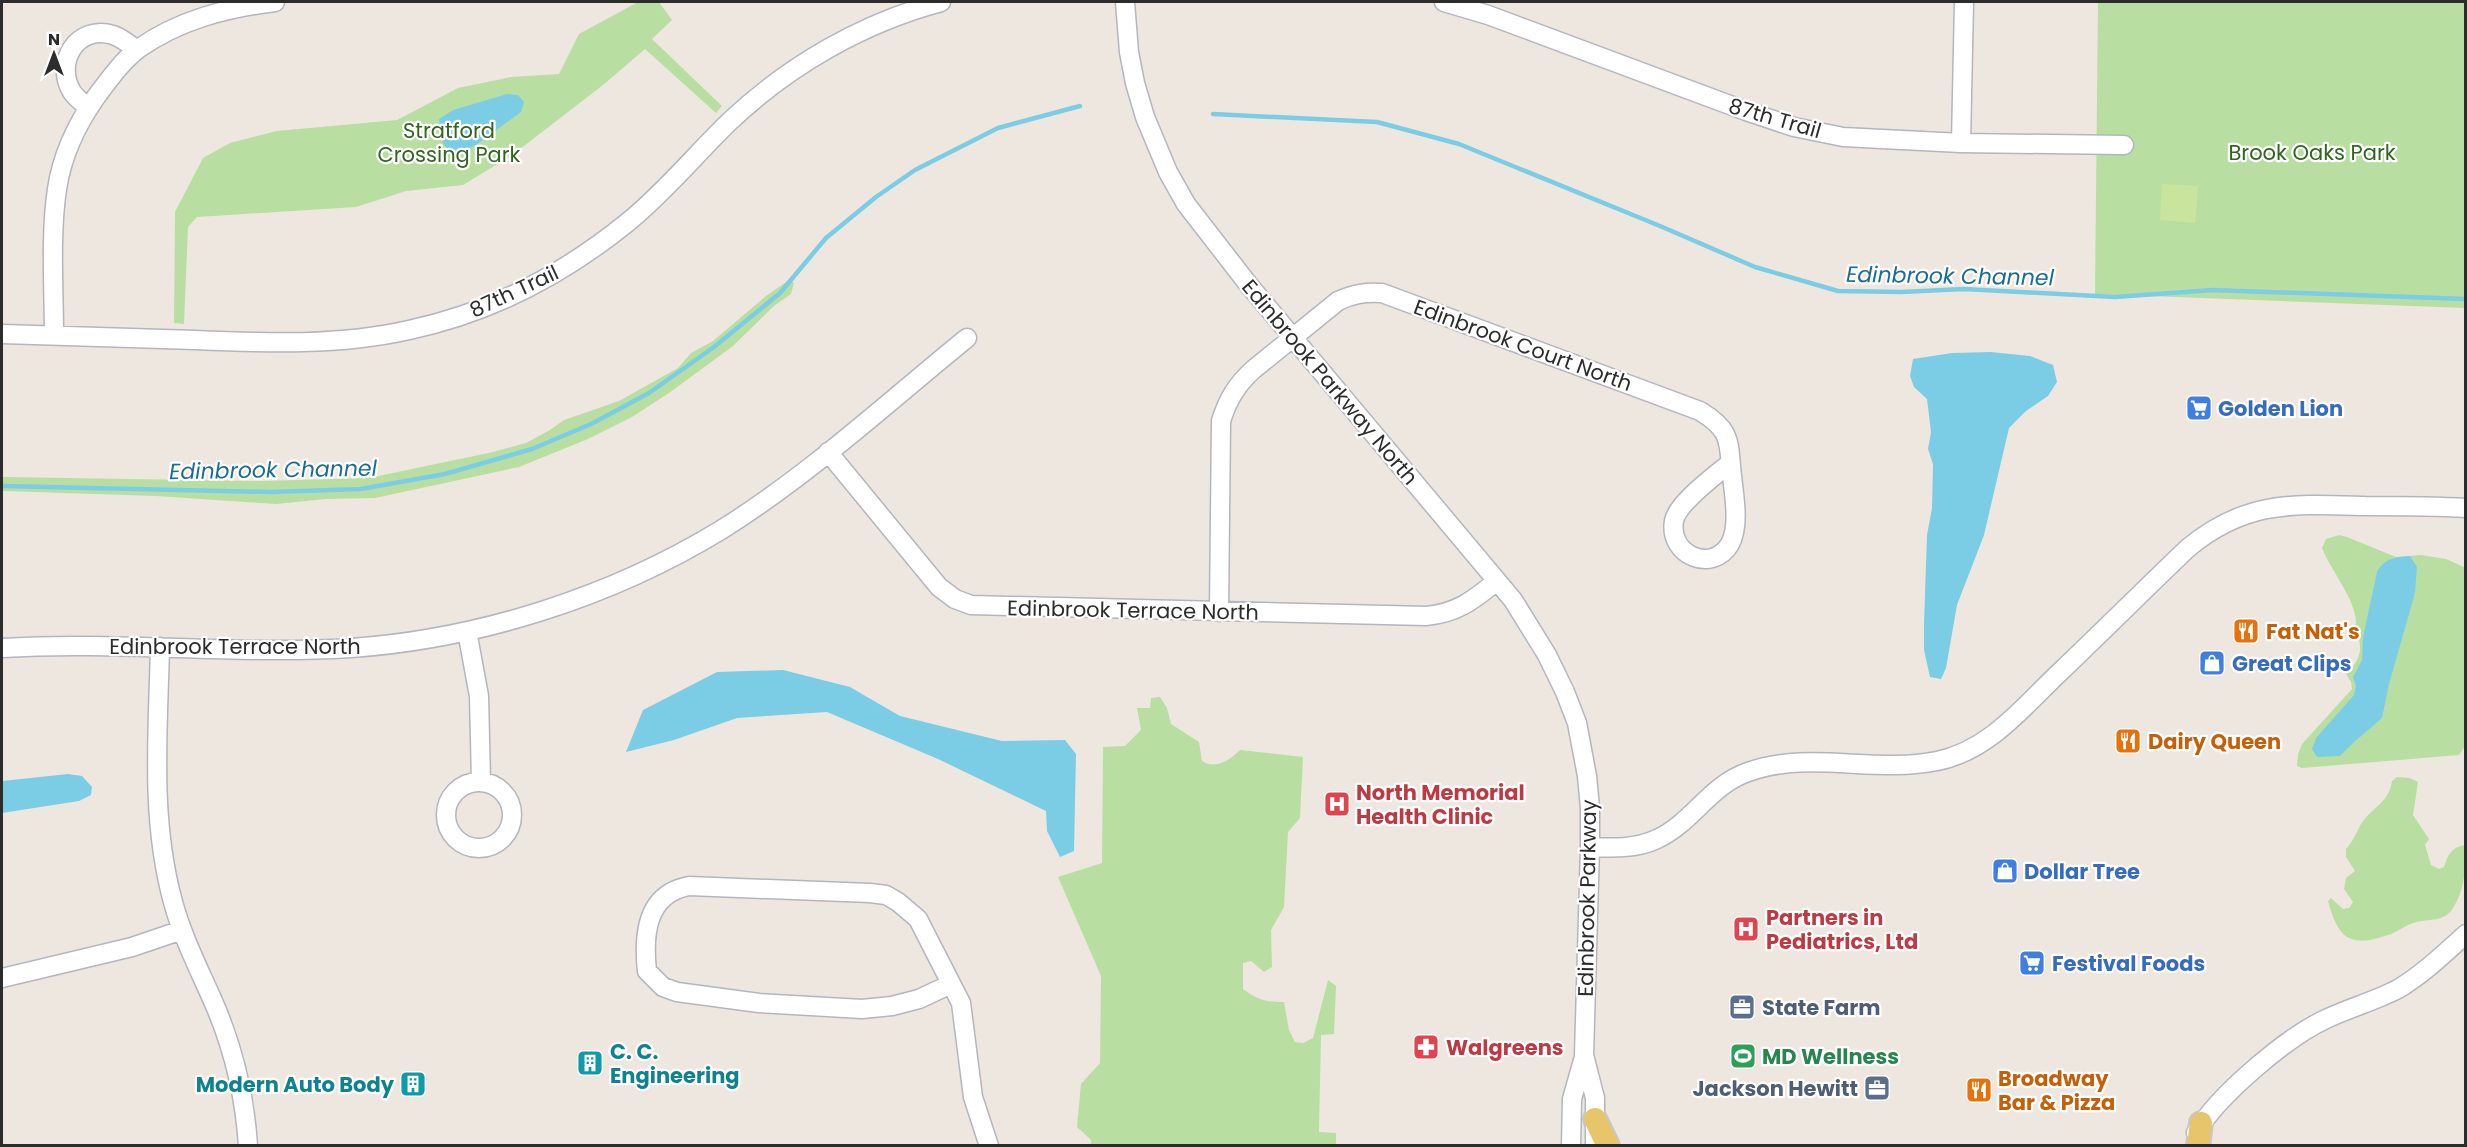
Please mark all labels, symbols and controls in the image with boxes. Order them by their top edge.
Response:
north arrow [24,24,84,84]
text: N [48,28,60,51]
street label: 87th Trail [1725,91,1825,145]
park label: Stratford Crossing Park [378,116,521,169]
park label: Brook Oaks Park [2228,138,2396,167]
street label: 87th Trail [465,258,563,324]
water label: Edinbrook Channel [1846,259,2055,293]
street label: Edinbrook Parkway North [1235,273,1425,491]
street label: Edinbrook Court North [1410,292,1636,398]
supermarket icon: Golden Lion [2184,393,2214,423]
place label: Golden Lion [2218,394,2343,423]
water label: Edinbrook Channel [169,453,378,487]
street label: Edinbrook Terrace North [1007,593,1259,627]
restaurant icon: Fat Nat's [2231,616,2261,646]
place label: Fat Nat's [2266,617,2360,646]
street label: Edinbrook Terrace North [109,632,361,661]
shop icon: Great Clips [2197,648,2227,678]
place label: Great Clips [2232,649,2352,678]
restaurant icon: Dairy Queen [2113,726,2143,756]
place label: Dairy Queen [2148,727,2281,756]
place label: North Memorial Health Clinic [1356,778,1525,831]
hospital icon: North Memorial Health Clinic [1322,789,1352,819]
street label: Edinbrook Parkway [1571,799,1603,997]
shop icon: Dollar Tree [1990,856,2020,886]
place label: Dollar Tree [2024,857,2140,886]
place label: Partners in Pediatrics, Ltd [1766,903,1918,956]
hospital icon: Partners in Pediatrics, Ltd [1731,914,1761,944]
supermarket icon: Festival Foods [2017,948,2047,978]
place label: Festival Foods [2052,949,2205,978]
office icon: State Farm [1727,992,1757,1022]
place label: State Farm [1762,993,1881,1022]
pharmacy icon: Walgreens [1411,1032,1441,1062]
place label: Walgreens [1446,1033,1564,1062]
place label: C. C. Engineering [610,1037,740,1090]
sports icon: MD Wellness [1728,1041,1758,1071]
place label: MD Wellness [1762,1042,1899,1071]
building icon: C. C. Engineering [575,1048,605,1078]
place label: Broadway Bar & Pizza [1998,1064,2115,1117]
building icon: Modern Auto Body [398,1069,428,1099]
place label: Modern Auto Body [196,1070,395,1099]
office icon: Jackson Hewitt [1862,1073,1892,1103]
place label: Jackson Hewitt [1692,1074,1858,1103]
restaurant icon: Broadway Bar & Pizza [1964,1075,1994,1105]

